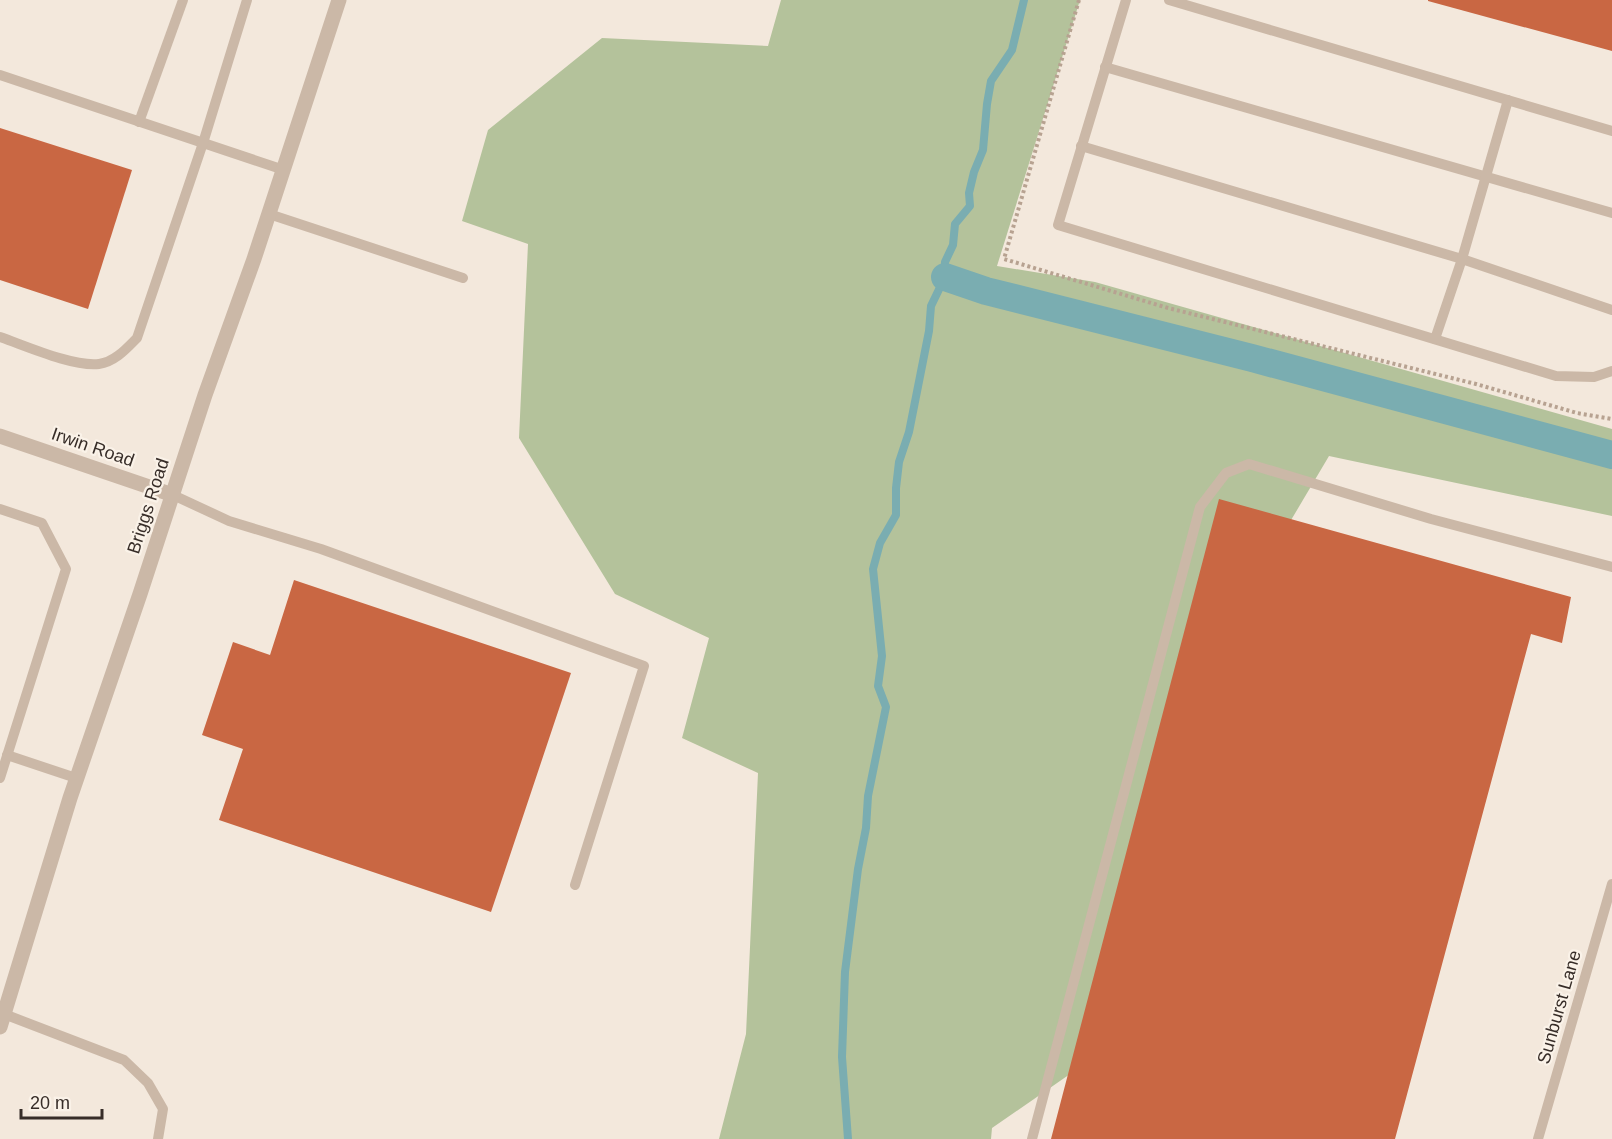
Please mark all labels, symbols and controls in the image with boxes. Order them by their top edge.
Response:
street label: Irwin Road [49,424,137,470]
street label: Briggs Road [123,456,173,556]
street label: Sunburst Lane [1533,948,1585,1066]
scale bar [21,1082,102,1120]
text: 20 m [30,1093,70,1113]

